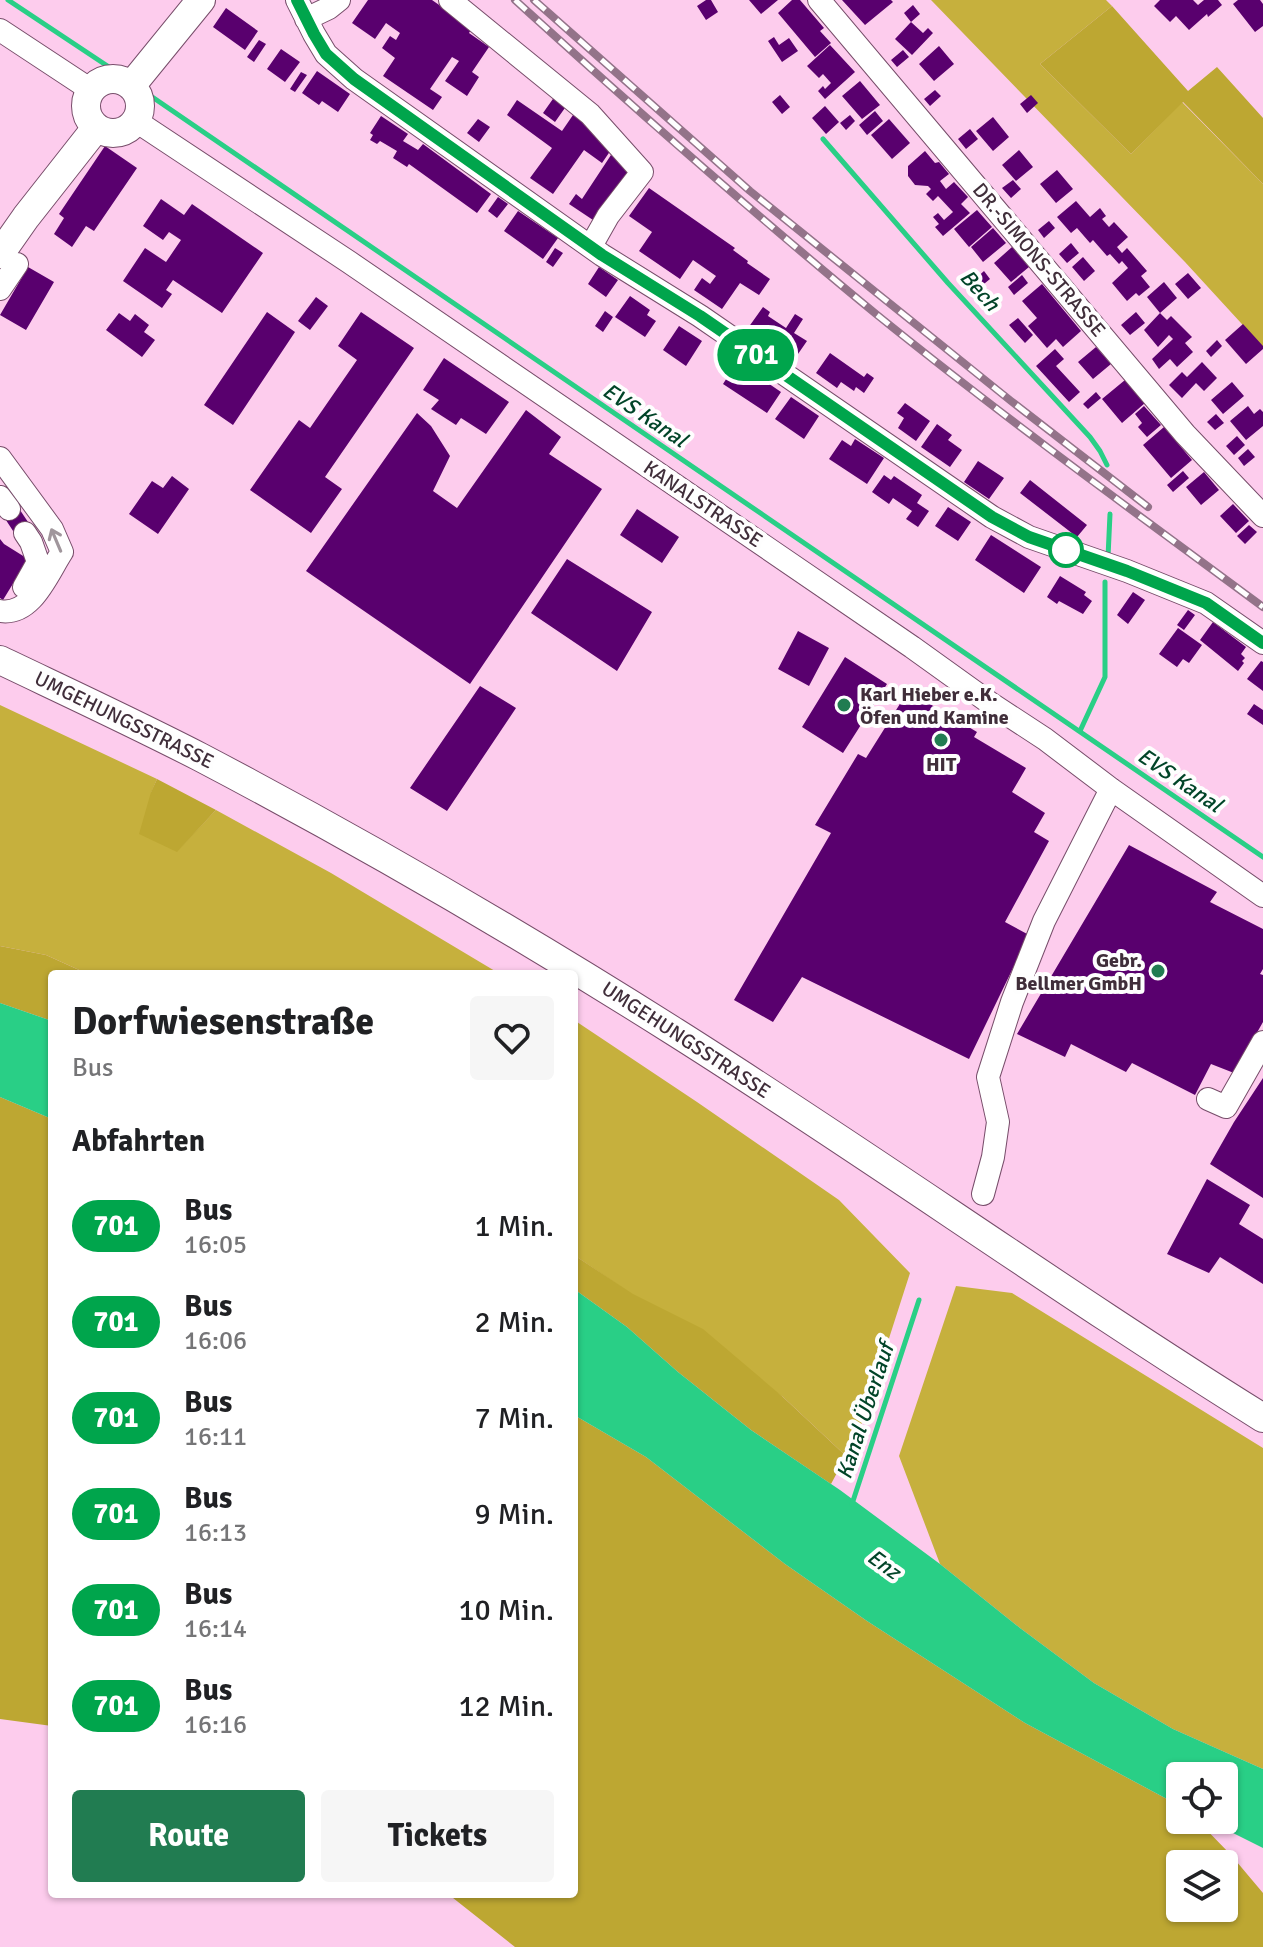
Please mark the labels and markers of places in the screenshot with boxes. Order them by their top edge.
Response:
unlabelled marker [1049,533,1083,567]
place label: Karl Hieber e.K. Öfen und Kamine [860,682,1009,730]
marker: Karl Hieber e.K. Öfen und Kamine [835,696,853,714]
marker: HIT [932,731,950,749]
place label: HIT [926,752,957,777]
place label: Gebr. Bellmer GmbH [1015,948,1142,996]
marker: Gebr. Bellmer GmbH [1149,962,1167,980]

